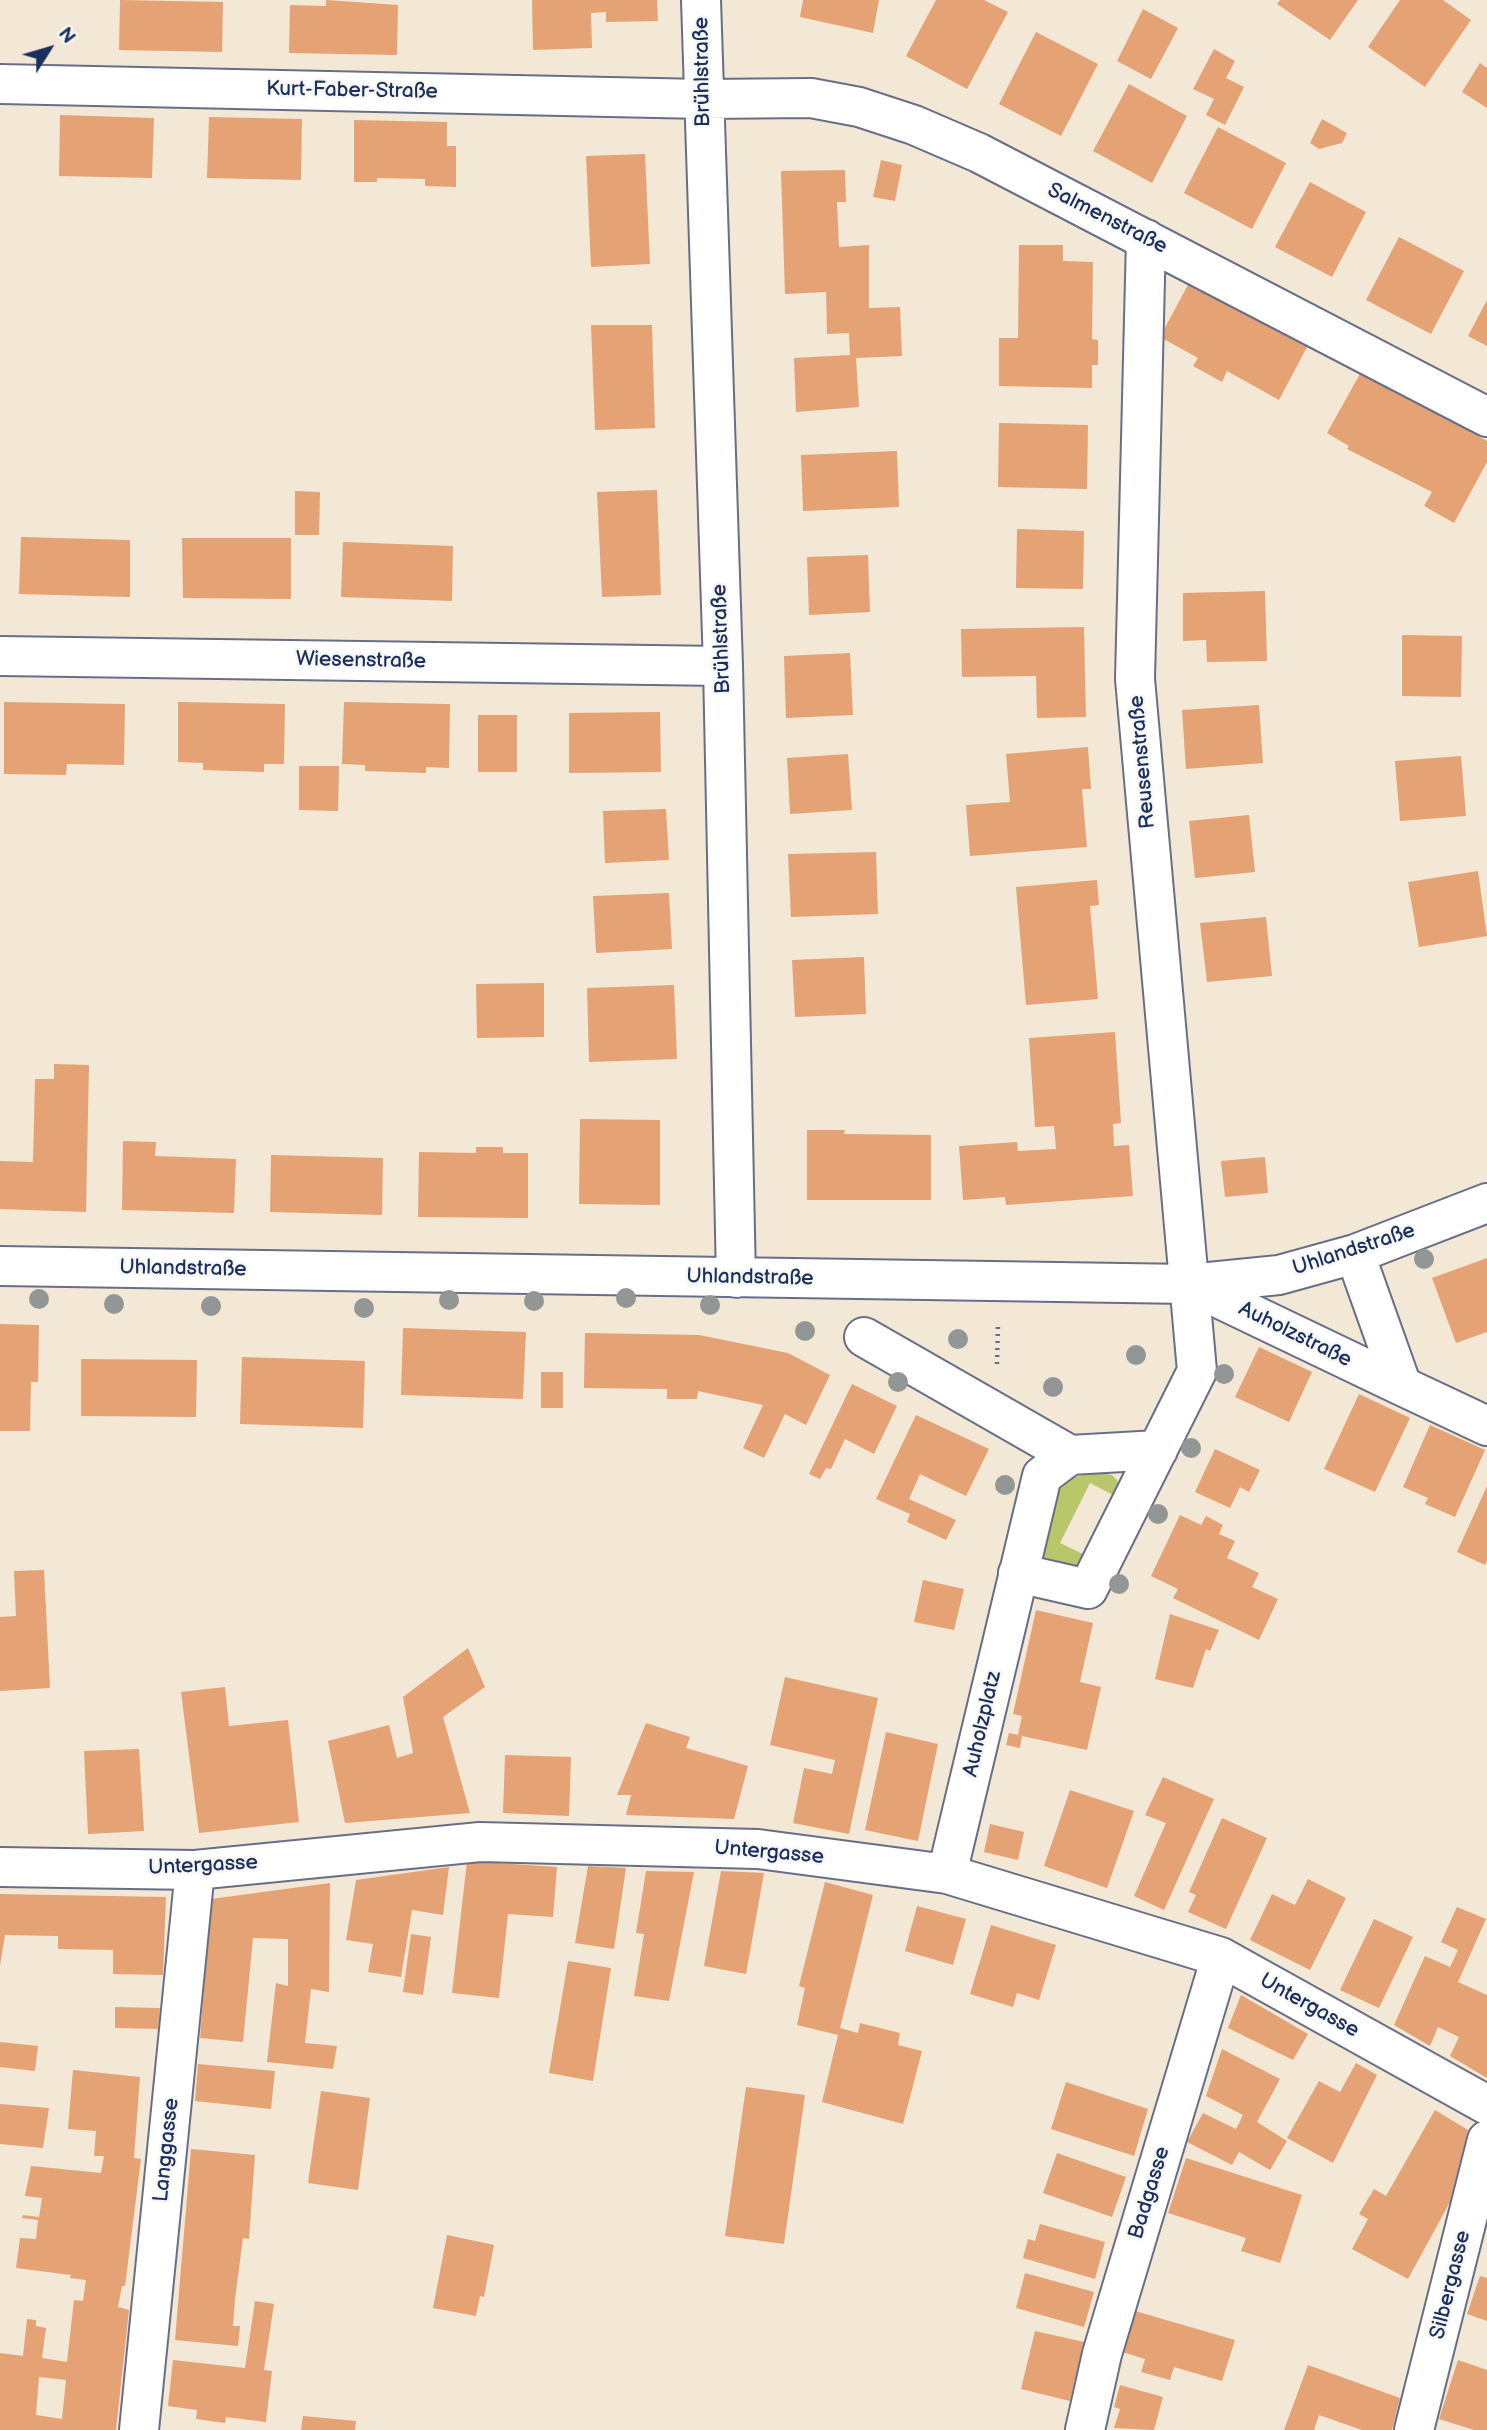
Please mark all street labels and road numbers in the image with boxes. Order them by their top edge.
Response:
street label: Brühlstraße [689,17,717,127]
street label: Kurt-Faber-Straße [266,77,438,105]
street label: Salmenstraße [1043,178,1171,260]
street label: Brühlstraße [707,584,737,694]
street label: Wiesenstraße [296,647,426,675]
street label: Reusenstraße [1125,694,1161,830]
street label: Uhlandstraße [1290,1218,1418,1282]
street label: Uhlandstraße [119,1255,247,1283]
street label: Uhlandstraße [686,1264,814,1292]
street label: Auholzstraße [1234,1297,1356,1373]
street label: Auholzplatz [959,1669,1007,1779]
street label: Untergasse [713,1836,825,1870]
street label: Untergasse [147,1851,259,1881]
street label: Untergasse [1255,1968,1363,2044]
street label: Langgasse [149,2097,185,2203]
street label: Badgasse [1124,2144,1176,2242]
street label: Silbergasse [1425,2228,1477,2342]

